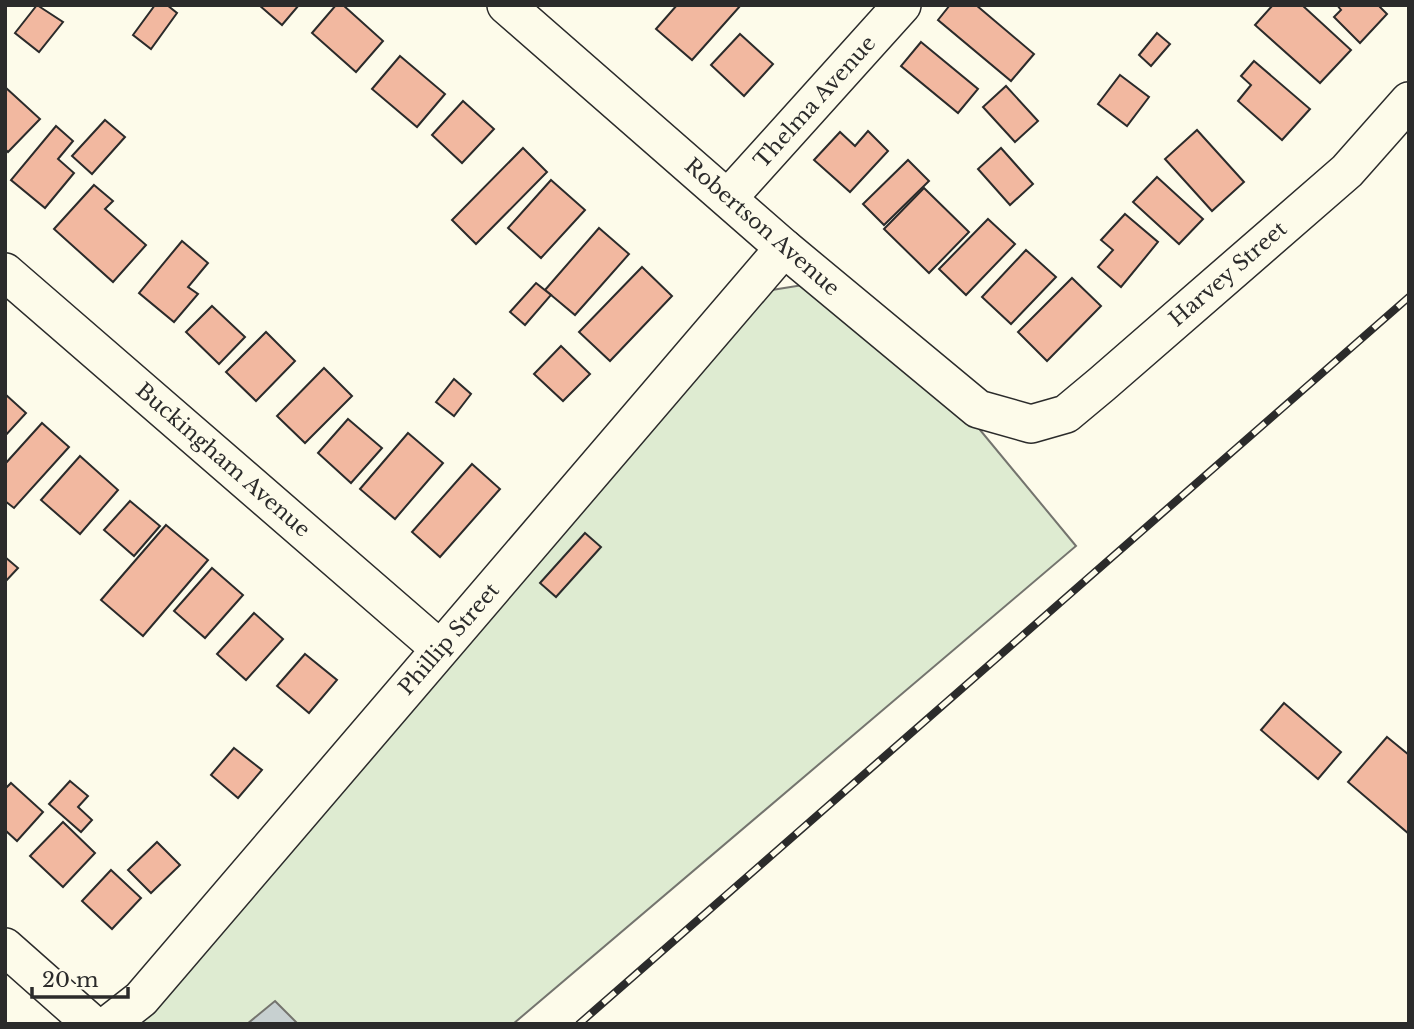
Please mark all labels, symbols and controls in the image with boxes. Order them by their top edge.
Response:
street label: Thelma Avenue [749,30,881,174]
street label: Robertson Avenue [679,153,845,301]
street label: Harvey Street [1164,216,1292,332]
street label: Buckingham Avenue [131,377,315,543]
street label: Phillip Street [393,577,505,700]
scale bar [32,956,128,1000]
text: 20 m [42,967,99,993]

